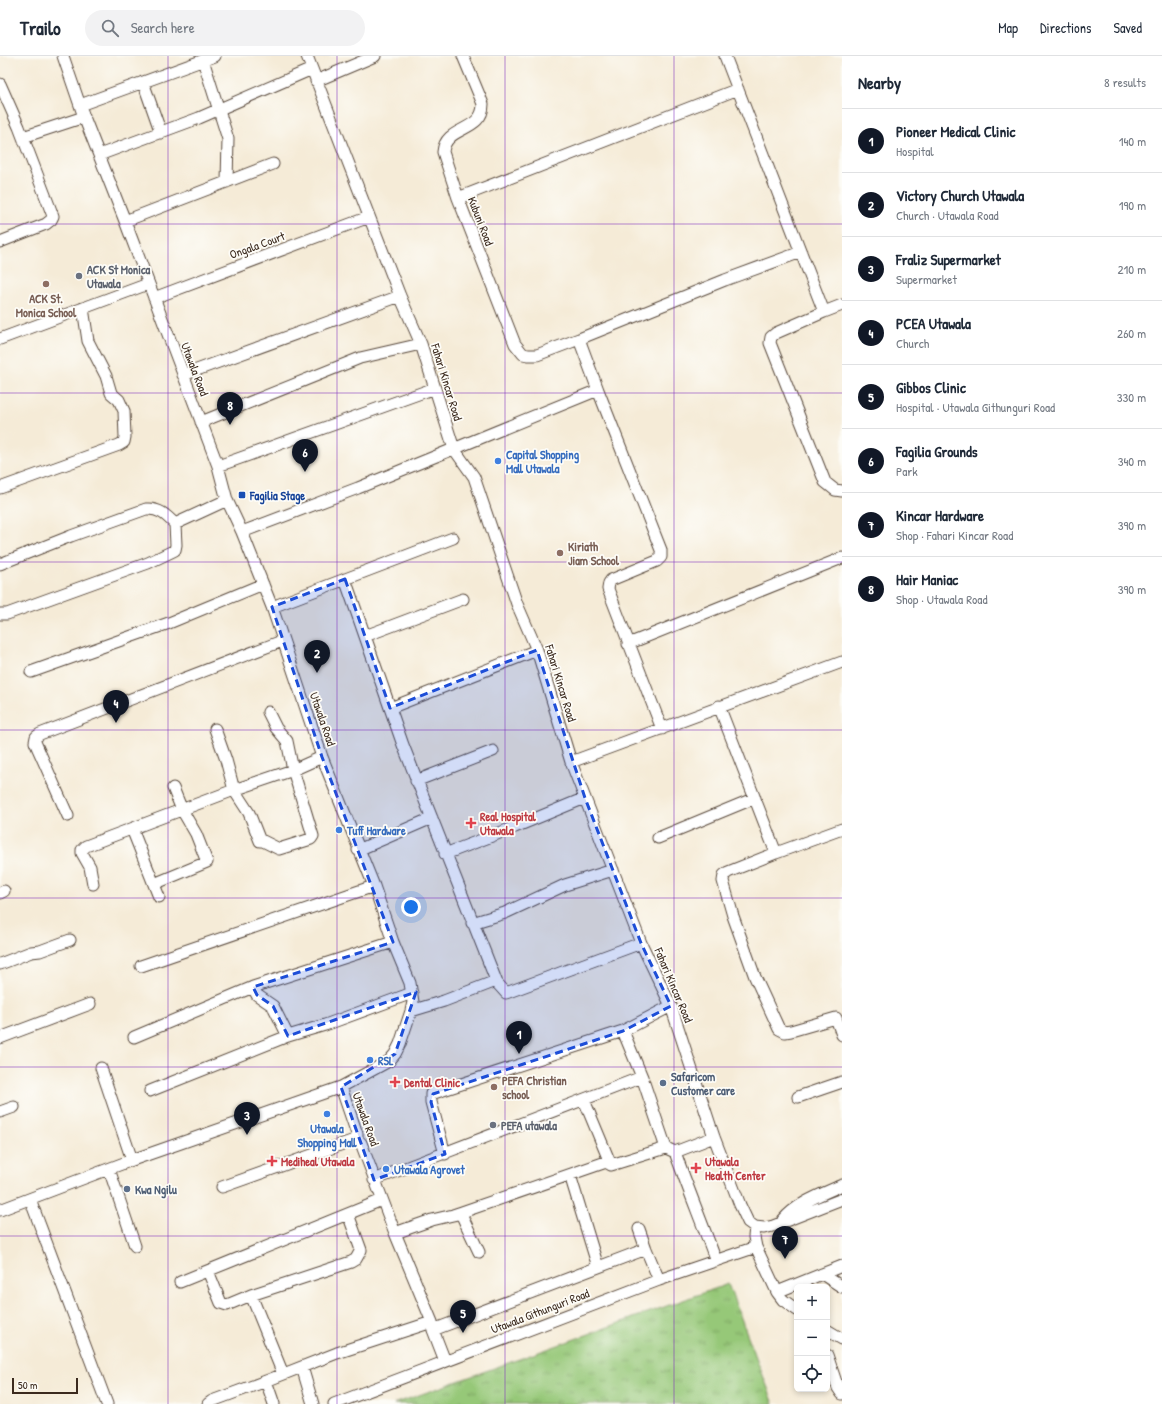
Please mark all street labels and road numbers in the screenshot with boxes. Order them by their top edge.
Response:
street label: Kubuni Road [464,194,498,248]
street label: Ongala Court [227,227,288,263]
street label: Utawala Road [177,340,213,398]
street label: Fahari Kincar Road [427,340,467,423]
street label: Fahari Kincar Road [541,641,581,724]
street label: Utawala Road [306,690,340,749]
street label: Fahari Kincar Road [650,944,698,1025]
street label: Utawala Road [348,1090,384,1149]
street label: Utawala Githunguri Road [488,1284,592,1338]

